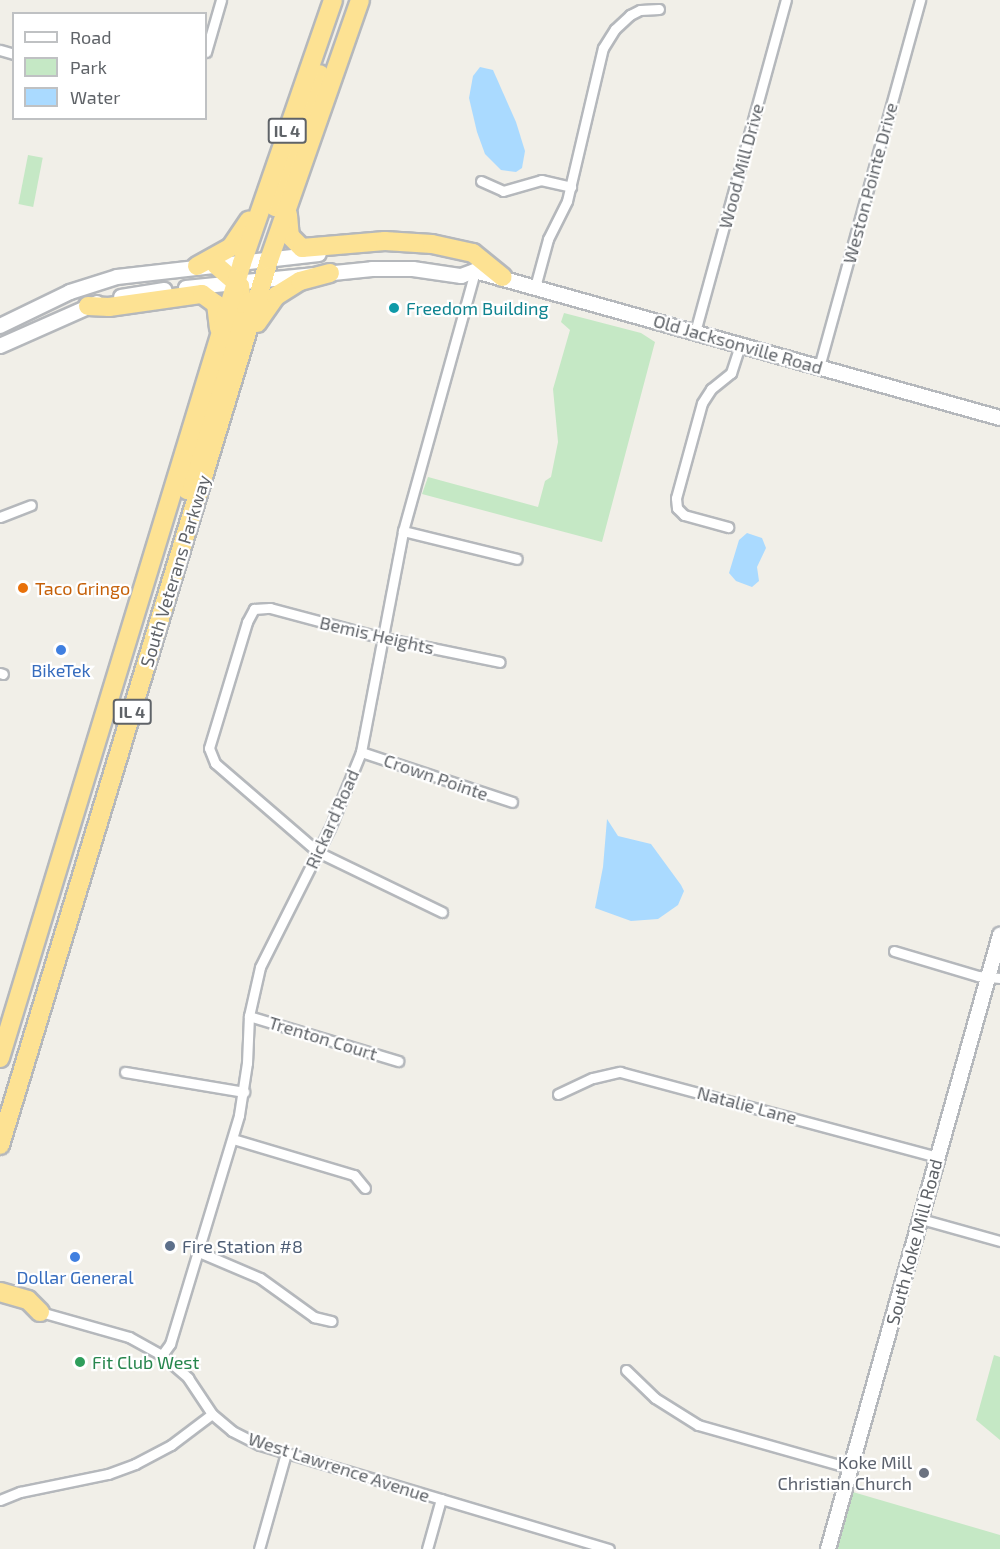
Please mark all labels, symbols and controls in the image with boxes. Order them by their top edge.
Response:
legend [12,12,207,120]
text: Road [70,26,111,48]
text: Park [70,56,107,78]
text: Water [70,86,120,108]
street label: Weston Pointe Drive [838,100,902,266]
street label: Wood Mill Drive [714,101,768,231]
road number: IL 4 [268,118,306,144]
place label: Freedom Building [406,297,549,319]
marker: Freedom Building [387,301,401,315]
street label: Old Jacksonville Road [651,309,825,379]
street label: South Veterans Parkway [135,472,215,670]
place label: Taco Gringo [35,577,130,599]
marker: Taco Gringo [16,581,30,595]
street label: Bemis Heights [318,611,436,659]
marker: BikeTek [54,643,68,657]
place label: BikeTek [31,659,91,681]
road number: IL 4 [112,699,152,725]
street label: Crown Pointe [381,749,491,805]
street label: Rickard Road [301,766,363,872]
street label: Trenton Court [266,1011,380,1065]
street label: Natalie Lane [695,1081,799,1129]
street label: South Koke Mill Road [881,1156,947,1328]
place label: Fire Station #8 [182,1235,303,1257]
marker: Fire Station #8 [163,1239,177,1253]
marker: Dollar General [68,1250,82,1264]
place label: Dollar General [16,1266,134,1288]
place label: Fit Club West [92,1351,200,1373]
marker: Fit Club West [73,1355,87,1369]
street label: West Lawrence Avenue [245,1427,433,1507]
place label: Koke Mill Christian Church [778,1452,912,1494]
marker: Koke Mill Christian Church [917,1466,931,1480]

